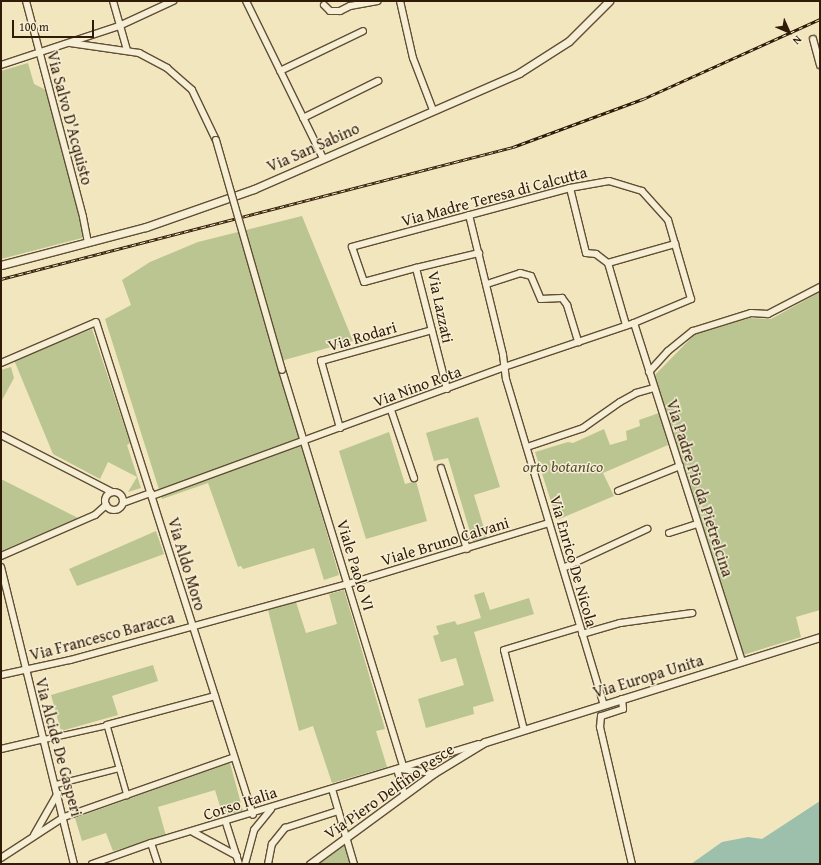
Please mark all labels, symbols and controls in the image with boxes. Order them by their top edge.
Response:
scale bar [14,12,96,38]
north arrow [769,12,809,52]
text: 100 m [19,18,49,35]
text: N [789,32,806,49]
street label: Via Salvo D'Acquisto [43,49,97,187]
street label: Via San Sabino [264,118,362,176]
street label: Via Madre Teresa di Calcutta [399,162,589,230]
street label: Via Lazzati [424,269,458,345]
street label: Via Rodari [325,317,399,355]
street label: Via Nino Rota [370,361,464,411]
street label: Via Padre Pio da Pietrelcina [662,397,738,579]
park label: orto botanico [523,456,603,476]
street label: Via Enrico De Nicola [546,493,602,629]
street label: Viale Bruno Calvani [379,512,511,570]
street label: Via Aldo Moro [164,515,210,613]
street label: Viale Paolo VI [333,517,379,613]
street label: Via Francesco Baracca [28,607,176,665]
street label: Via Europa Unita [591,650,705,702]
street label: Via Alcide De Gasperi [31,676,87,818]
street label: Via Piero Delfino Pesce [321,739,457,843]
street label: Corso Italia [201,782,279,824]

